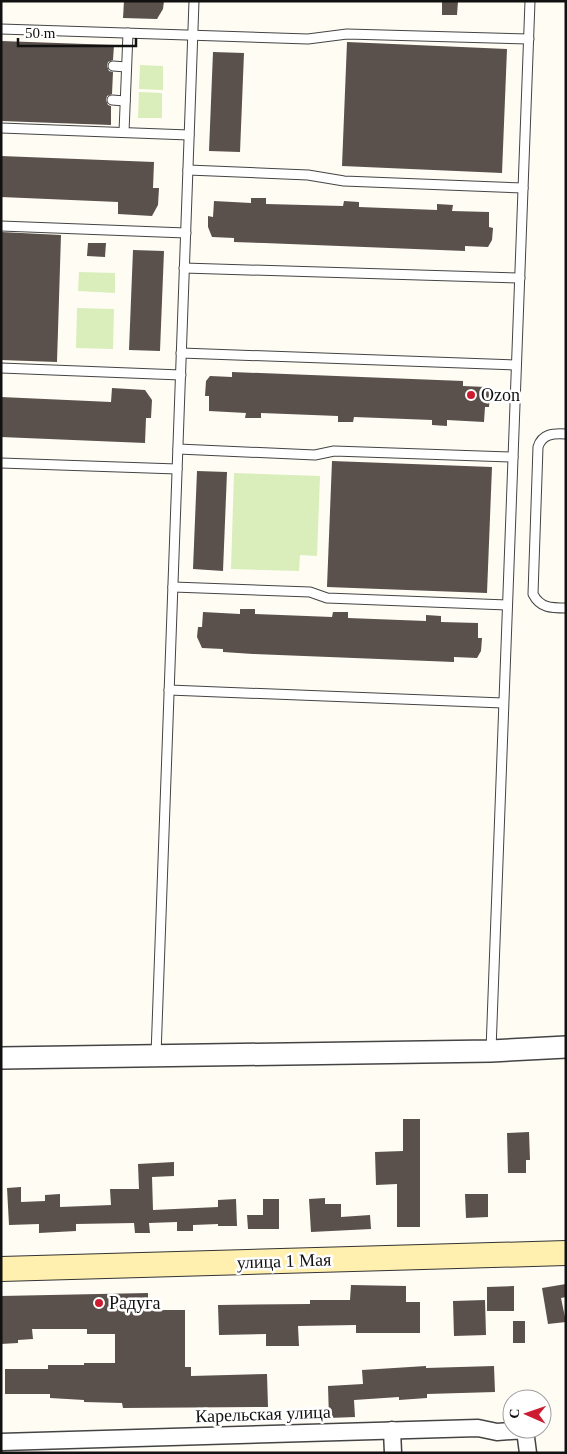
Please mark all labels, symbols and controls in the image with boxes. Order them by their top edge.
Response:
scale bar [18,15,135,47]
text: 50 m [25,25,56,41]
place label: Ozon [481,385,520,405]
marker: Ozon [465,389,477,401]
street label: улица 1 Мая [236,1249,332,1273]
place label: Радуга [109,1293,161,1313]
marker: Радуга [93,1297,105,1309]
north arrow [502,1389,552,1439]
street label: Карельская улица [195,1402,331,1426]
text: С [507,1408,522,1419]

